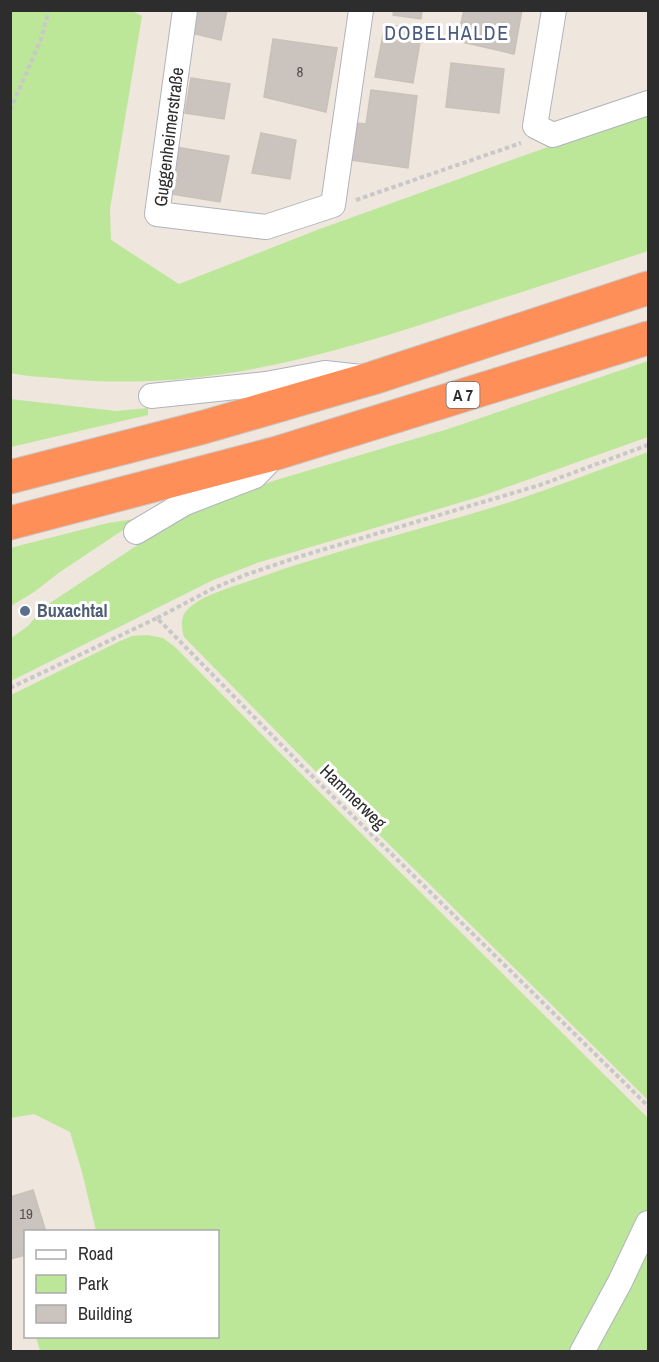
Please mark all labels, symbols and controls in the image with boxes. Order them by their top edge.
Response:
district label: DOBELHALDE [384,19,510,46]
house number: 8 [297,61,304,82]
street label: Guggenheimerstraße [148,66,189,208]
road number: A 7 [446,382,480,408]
place label: Buxachtal [37,598,108,623]
marker: Buxachtal [18,604,32,618]
street label: Hammerweg [315,759,393,835]
house number: 19 [19,1203,33,1224]
legend [24,1230,219,1338]
text: Road [78,1241,113,1266]
text: Park [78,1271,109,1296]
text: Building [78,1301,133,1326]

